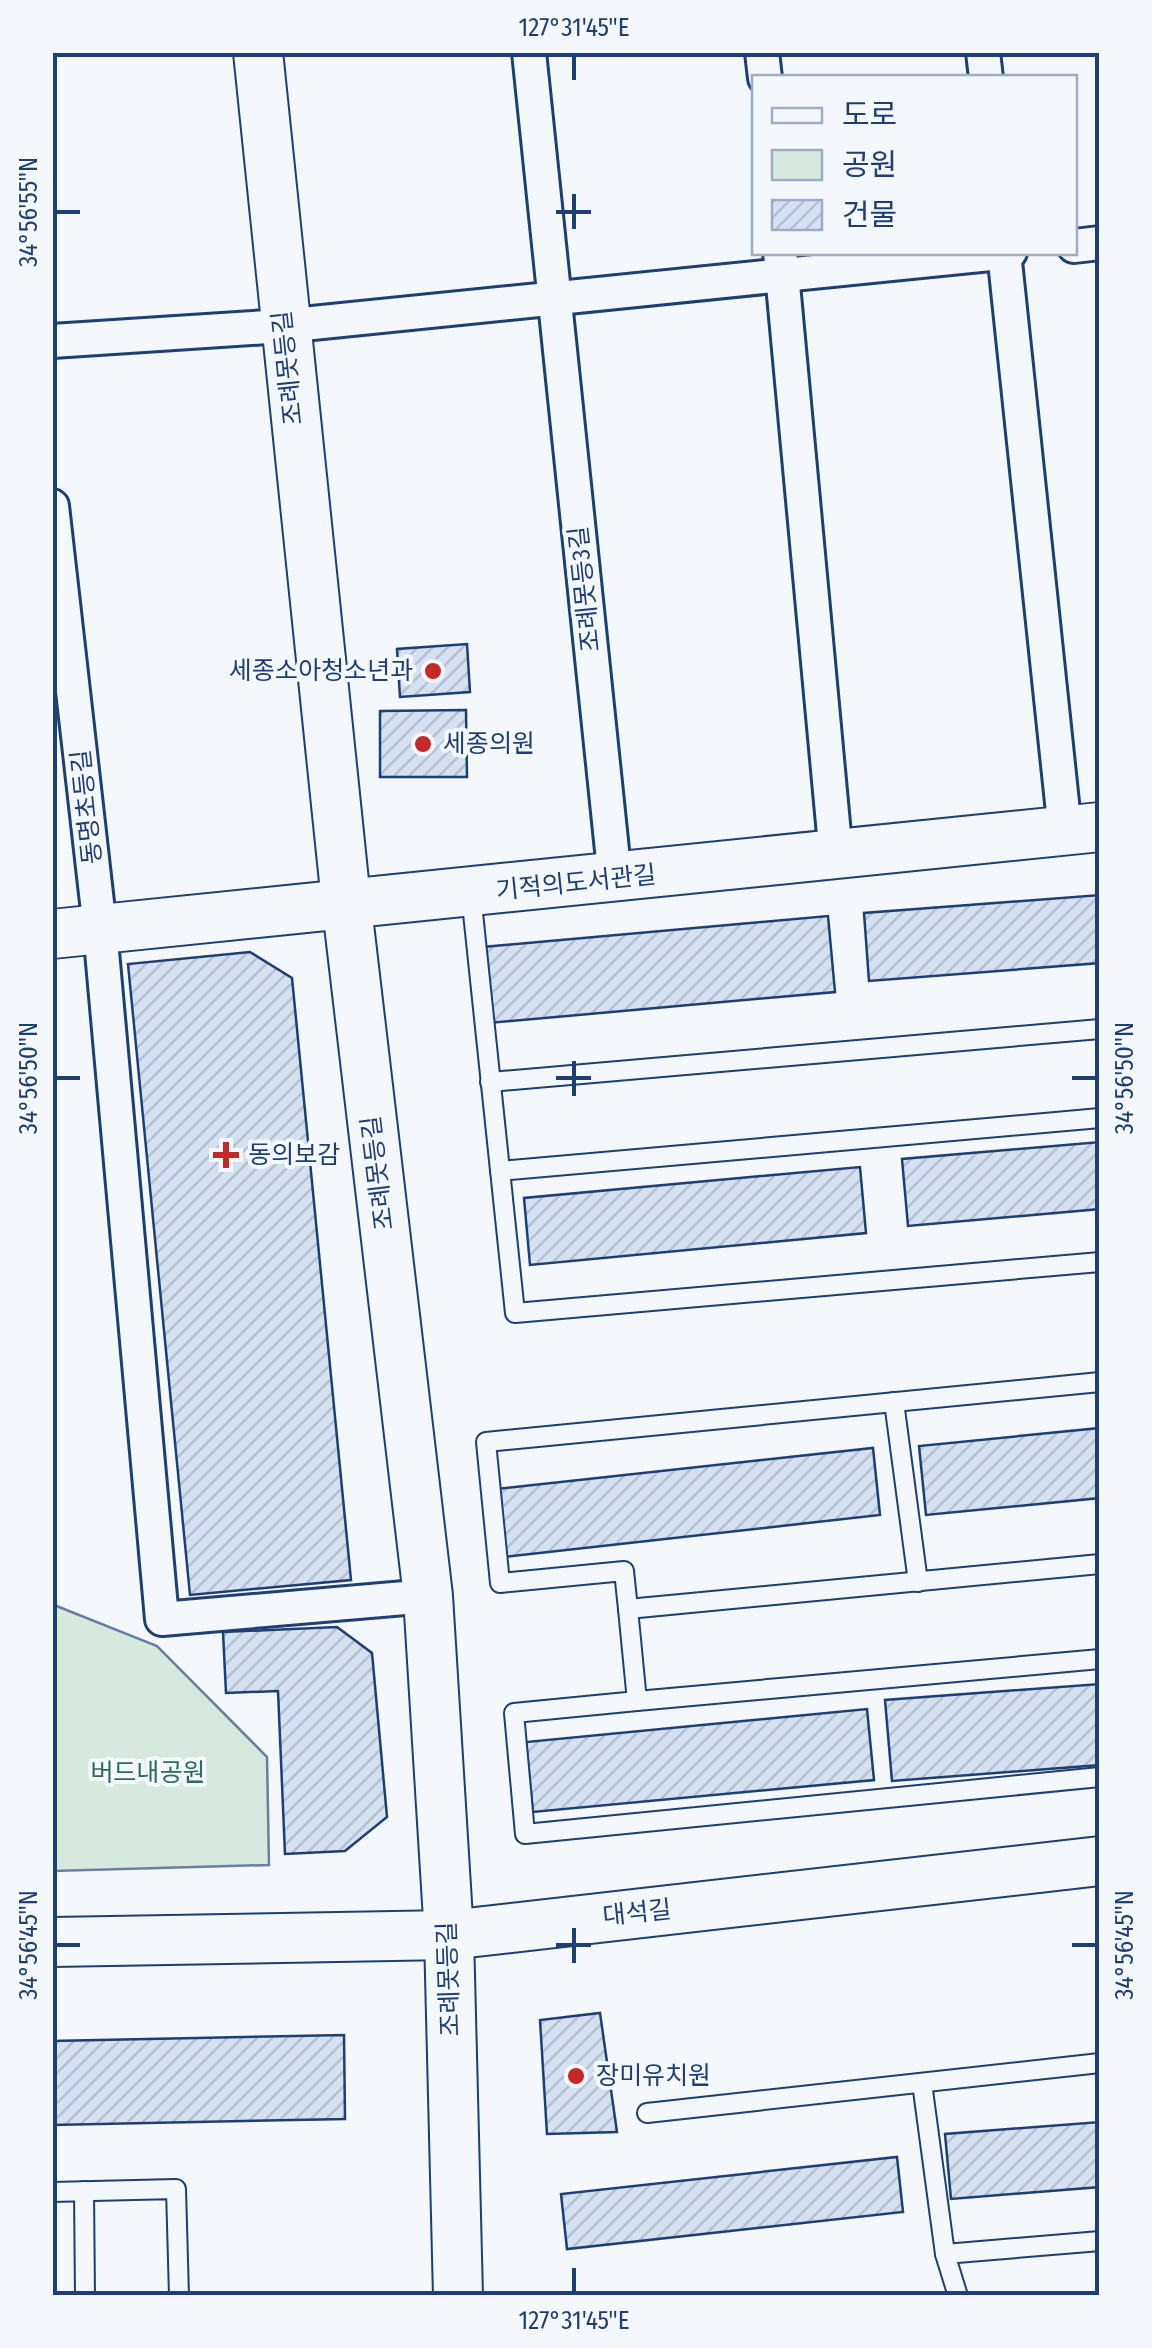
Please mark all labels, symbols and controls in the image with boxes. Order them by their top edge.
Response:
text: 127°31'45"E [519,13,629,43]
legend [752,75,1077,255]
text: 도로 [842,97,897,133]
text: 공원 [842,147,897,183]
text: 34°56'55"N [14,157,44,267]
text: 건물 [842,197,897,233]
street label: 조례못등길 [267,309,309,427]
street label: 조례못등3길 [563,525,607,653]
place label: 세종소아청소년과 [229,656,413,686]
marker: 세종소아청소년과 [422,660,444,682]
place label: 세종의원 [443,729,535,759]
marker: 세종의원 [412,733,434,755]
street label: 동명초등길 [66,748,108,866]
street label: 기적의도서관길 [494,860,658,906]
text: 34°56'50"N [14,1022,44,1134]
text: 34°56'50"N [1110,1022,1140,1134]
street label: 조례못등길 [356,1114,400,1232]
place label: 동의보감 [248,1140,340,1170]
marker: 동의보감 [213,1142,239,1168]
park label: 버드내공원 [90,1758,206,1788]
text: 34°56'45"N [14,1890,44,2000]
text: 34°56'45"N [1110,1890,1140,2000]
street label: 대석길 [601,1894,673,1932]
street label: 조례못등길 [432,1921,466,2037]
place label: 장미유치원 [596,2061,711,2091]
marker: 장미유치원 [565,2065,587,2087]
text: 127°31'45"E [519,2306,629,2336]

